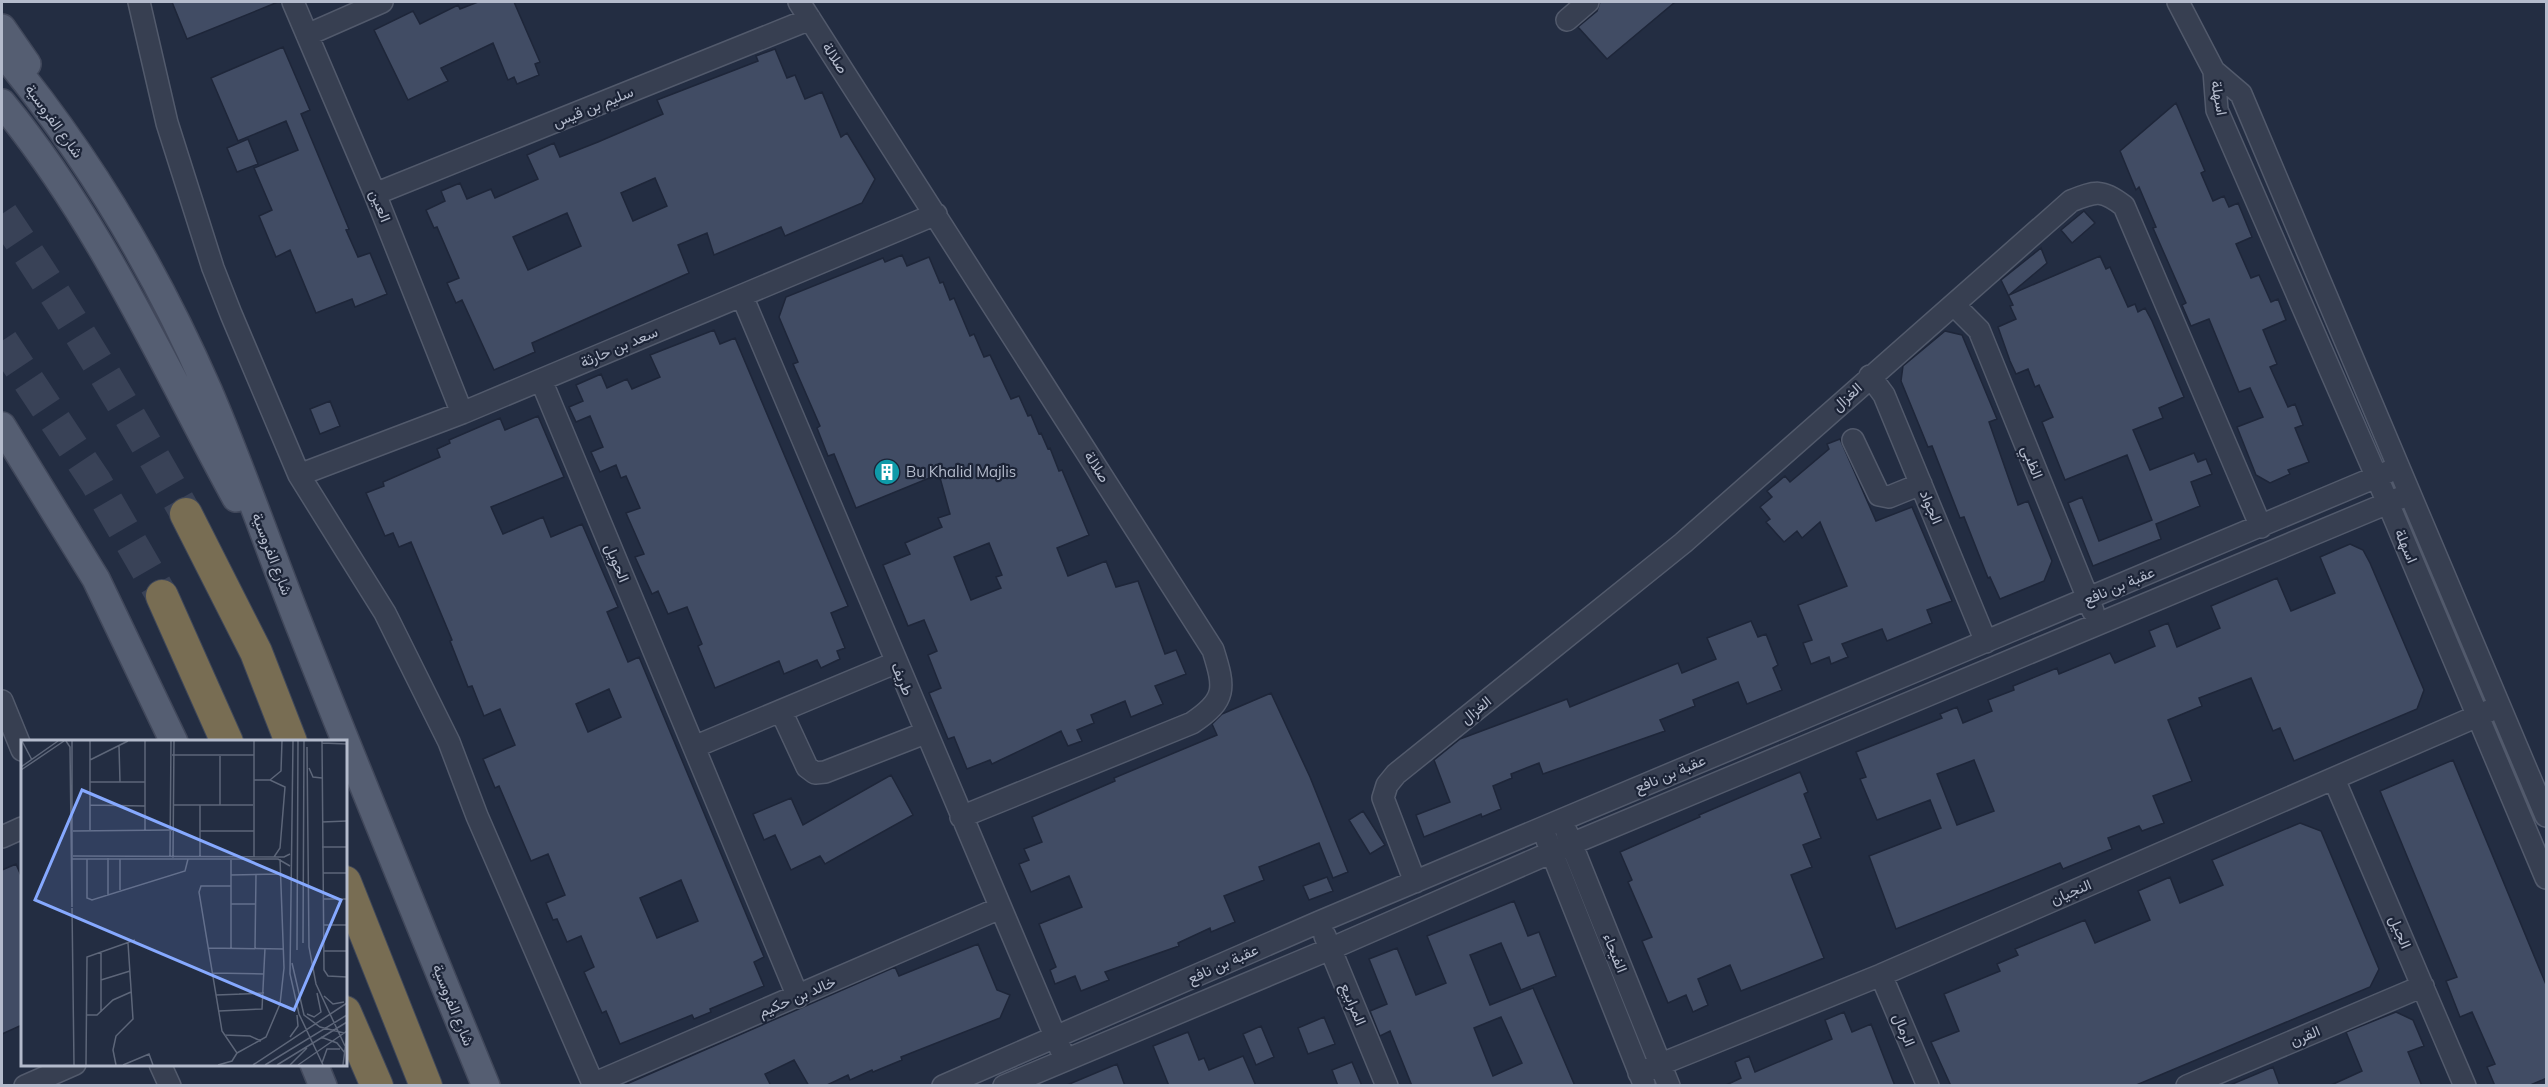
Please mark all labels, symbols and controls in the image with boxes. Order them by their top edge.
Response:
street label: صلالة [818,38,853,77]
street label: اسهلة [2207,79,2232,117]
street label: شارع الفروسية [20,80,88,163]
street label: سليم بن قيس [550,82,637,132]
street label: العين [365,187,395,225]
street label: سعد بن حارثة [577,322,661,372]
street label: الغزال [1828,378,1866,415]
street label: الظبي [2014,442,2048,483]
street label: صلالة [1080,447,1114,486]
building icon: Bu Khalid Majlis [872,457,902,487]
place label: Bu Khalid Majlis [906,462,1016,481]
street label: الجواد [1916,487,1947,527]
street label: شارع الفروسية [246,510,297,599]
street label: اسهلة [2391,526,2422,566]
street label: الحويل [601,541,634,585]
street label: عقبة بن نافع [2080,562,2158,611]
street label: طريف [887,659,918,698]
street label: الغزال [1456,691,1495,728]
inset map [21,740,346,1066]
street label: عقبة بن نافع [1631,750,1709,799]
street label: النجيان [2047,874,2094,909]
street label: الجيل [2385,912,2416,951]
street label: الفيحاء [1599,930,1632,975]
street label: عقبة بن نافع [1184,939,1262,989]
street label: شارع الفروسية [427,961,479,1049]
street label: خالد بن حكيم [755,972,839,1022]
street label: المرابيع [1334,980,1371,1029]
street label: الرمال [1889,1010,1920,1049]
street label: القرن [2287,1021,2323,1050]

